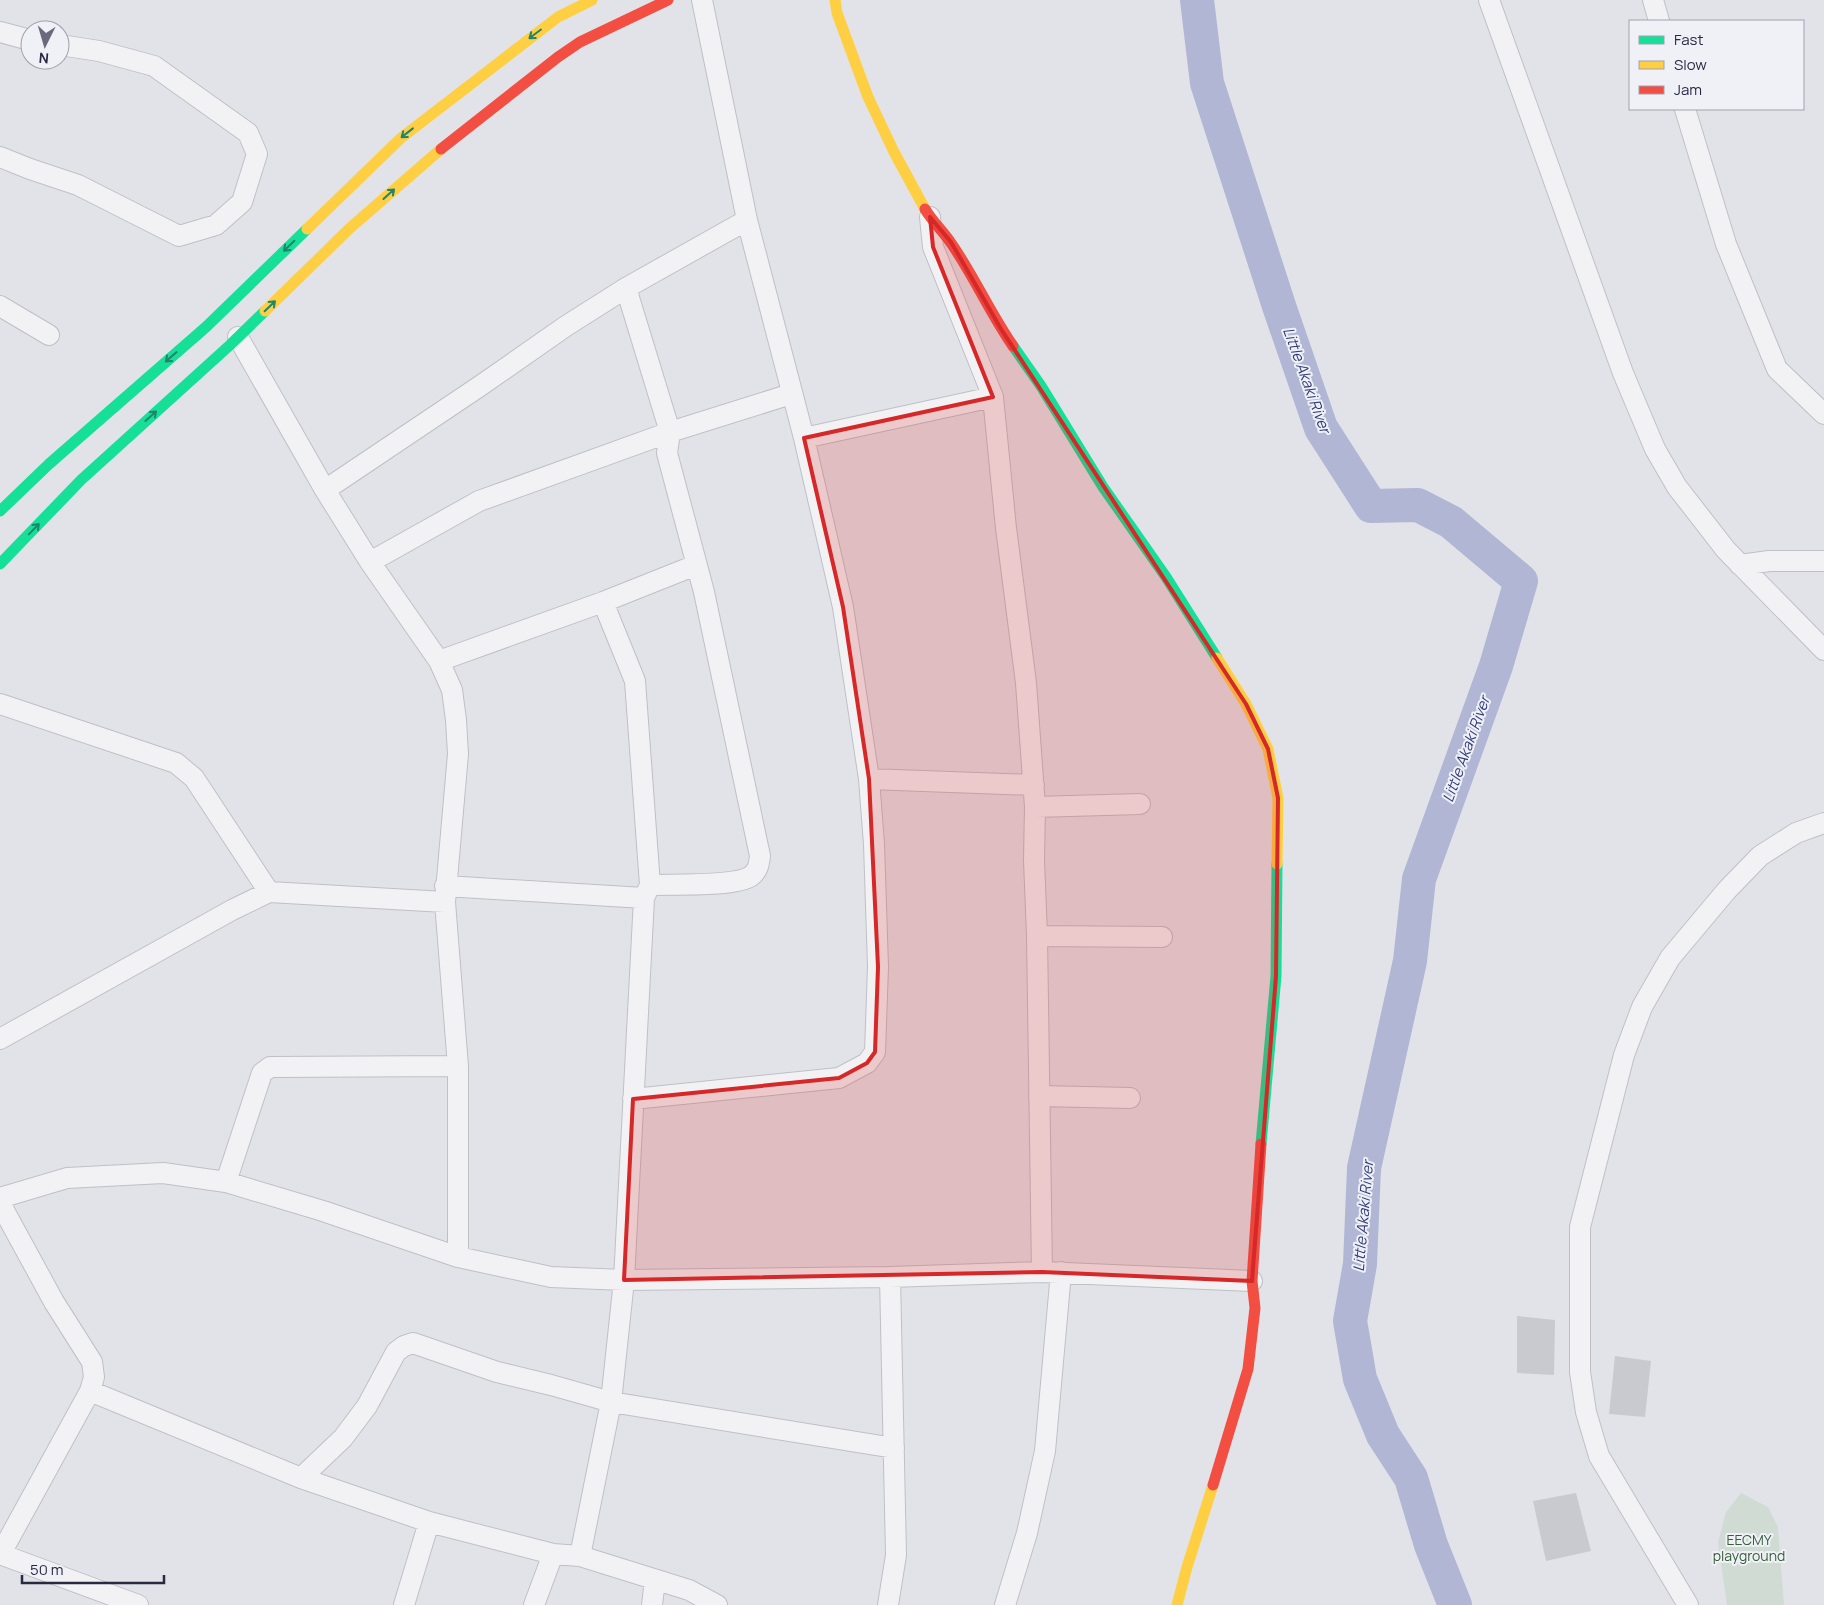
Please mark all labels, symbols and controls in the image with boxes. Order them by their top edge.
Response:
north arrow [20,20,70,70]
legend [1629,20,1804,110]
one-way arrow [529,28,542,39]
text: Fast [1674,29,1703,50]
text: N [38,49,50,68]
text: Slow [1674,54,1707,75]
text: Jam [1674,79,1702,100]
one-way arrow [401,128,414,139]
one-way arrow [382,189,395,200]
one-way arrow [283,240,296,252]
one-way arrow [264,300,277,312]
water label: Little Akaki River [1278,324,1337,438]
one-way arrow [165,351,178,362]
one-way arrow [145,410,158,422]
one-way arrow [28,522,40,535]
water label: Little Akaki River [1437,691,1496,805]
water label: Little Akaki River [1348,1157,1379,1272]
park label: EECMY playground [1713,1530,1785,1565]
scale bar [22,1552,165,1584]
text: 50 m [30,1559,64,1580]

